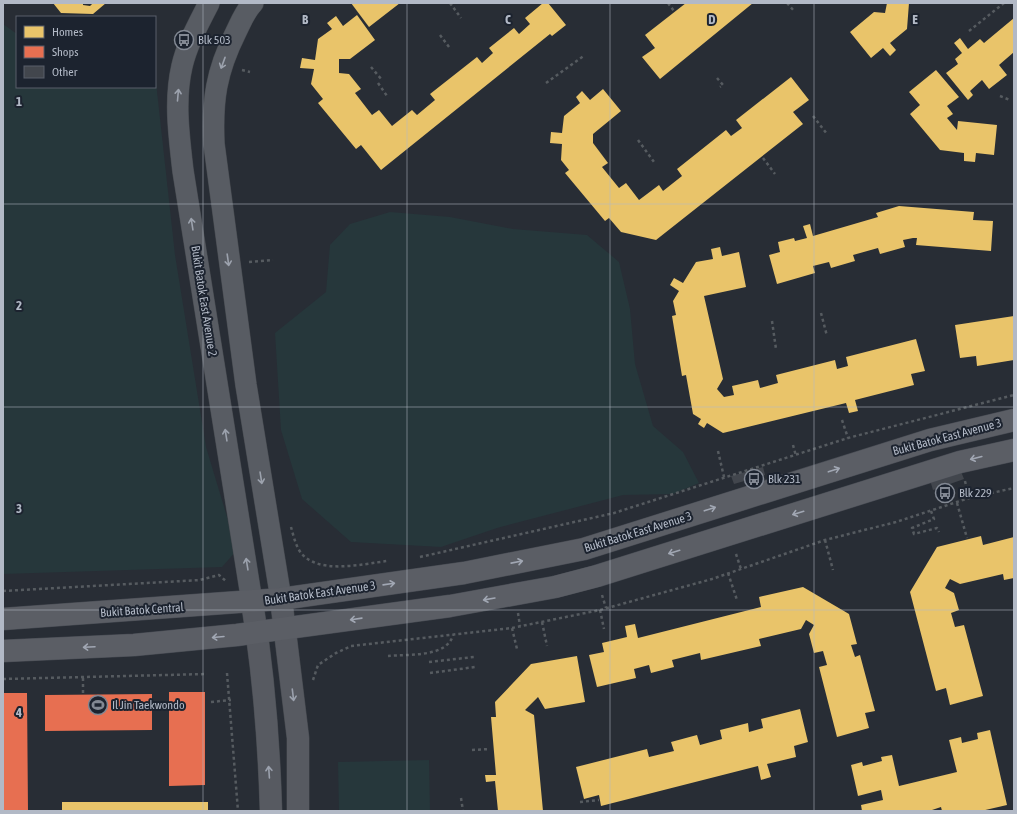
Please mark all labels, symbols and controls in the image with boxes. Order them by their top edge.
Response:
text: B [302,12,309,27]
text: C [505,12,511,27]
text: D [708,12,716,27]
text: E [912,12,918,27]
legend [16,16,156,88]
text: Homes [52,25,83,39]
bus stop icon: Blk 503 [173,29,195,51]
place label: Blk 503 [198,33,231,47]
text: Shops [52,45,78,59]
one-way arrow [219,56,227,68]
text: Other [52,65,78,79]
one-way arrow [175,89,182,102]
text: 1 [16,94,22,109]
one-way arrow [188,218,196,231]
street label: Bukit Batok East Avenue 2 [188,245,220,357]
one-way arrow [224,253,232,266]
text: 2 [16,298,22,313]
street label: Bukit Batok East Avenue 3 [891,416,1003,458]
one-way arrow [222,429,230,442]
one-way arrow [970,455,983,463]
one-way arrow [827,466,840,473]
bus stop icon: Blk 231 [743,468,765,490]
one-way arrow [258,471,266,484]
place label: Blk 231 [768,472,801,486]
bus stop icon: Blk 229 [934,482,956,504]
place label: Blk 229 [959,486,992,500]
text: 3 [16,501,22,516]
one-way arrow [703,505,716,512]
street label: Bukit Batok East Avenue 3 [582,509,694,555]
one-way arrow [792,510,805,517]
one-way arrow [668,549,681,556]
one-way arrow [243,558,251,571]
one-way arrow [511,558,524,566]
street label: Bukit Batok East Avenue 3 [264,578,376,608]
one-way arrow [382,580,395,588]
one-way arrow [483,595,496,603]
street label: Bukit Batok Central [100,600,185,620]
one-way arrow [350,615,363,623]
one-way arrow [212,634,225,641]
one-way arrow [83,643,96,651]
one-way arrow [289,688,297,701]
sports icon: Il Jin Taekwondo [87,694,109,716]
place label: Il Jin Taekwondo [112,698,185,712]
text: 4 [15,705,22,720]
one-way arrow [265,766,272,779]

